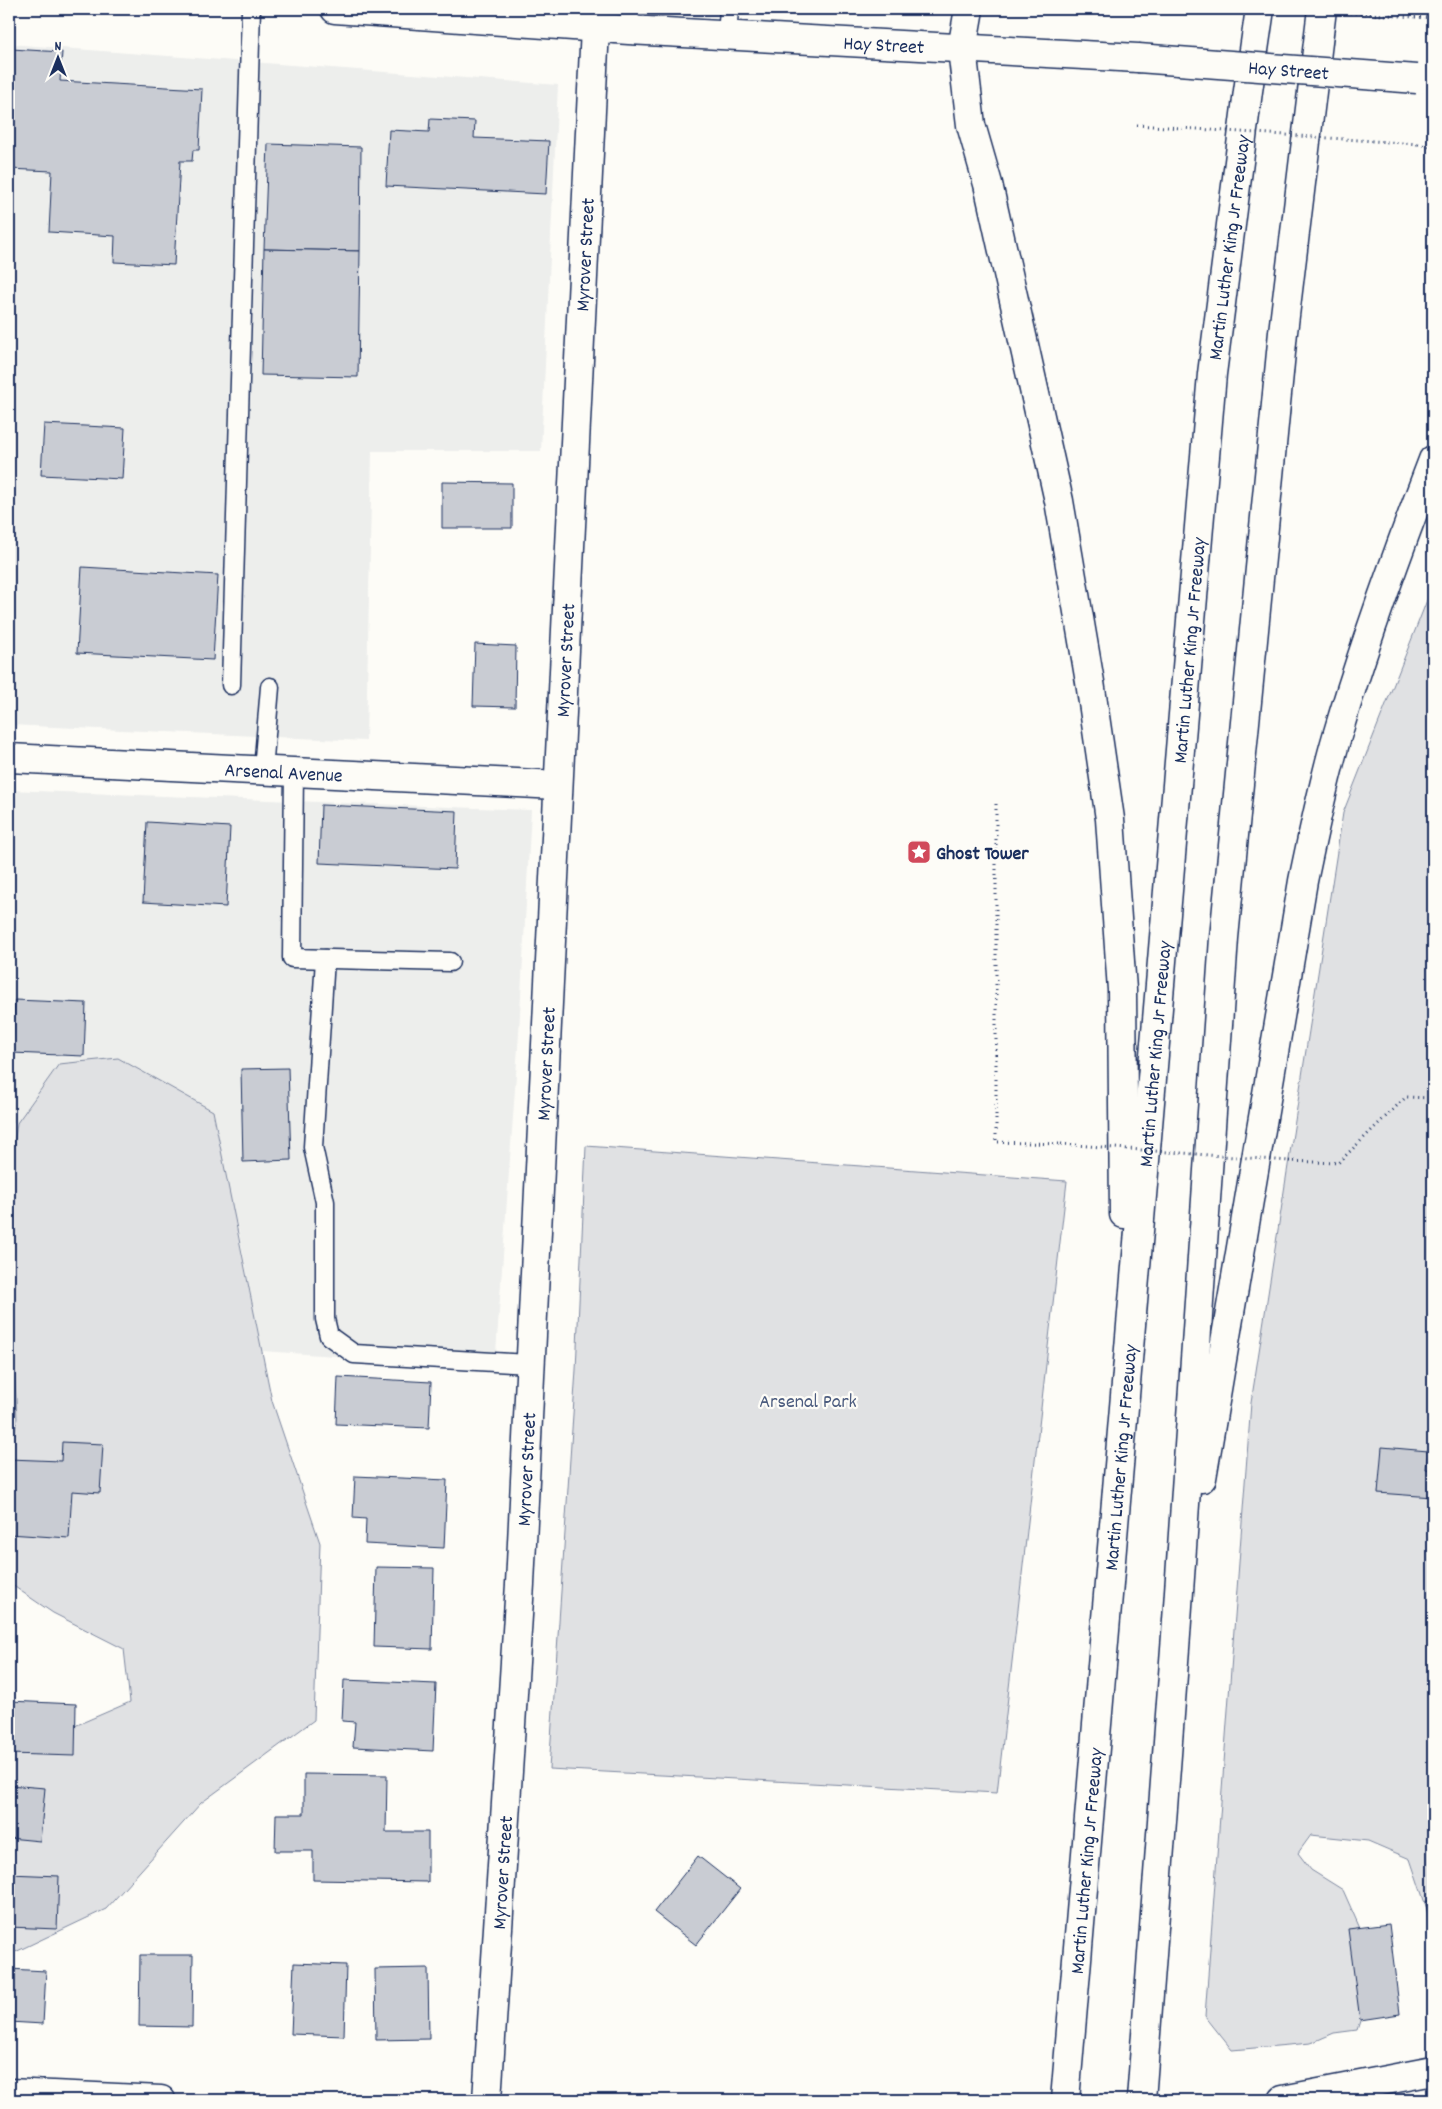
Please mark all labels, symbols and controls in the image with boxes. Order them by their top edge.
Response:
street label: Hay Street [842,31,925,63]
north arrow [32,32,82,82]
text: N [55,37,62,57]
street label: Hay Street [1247,55,1330,89]
street label: Martin Luther King Jr Freeway [1203,132,1259,362]
street label: Myrover Street [570,197,604,312]
street label: Martin Luther King Jr Freeway [1168,535,1215,765]
street label: Myrover Street [551,603,584,718]
street label: Arsenal Avenue [224,758,343,791]
place icon: Ghost Tower [906,839,932,865]
place label: Ghost Tower [936,841,1029,869]
street label: Martin Luther King Jr Freeway [1134,939,1181,1168]
street label: Myrover Street [531,1006,565,1121]
street label: Martin Luther King Jr Freeway [1099,1342,1146,1572]
park label: Arsenal Park [759,1389,857,1417]
street label: Myrover Street [512,1412,545,1527]
street label: Martin Luther King Jr Freeway [1065,1746,1112,1975]
street label: Myrover Street [487,1815,522,1930]

